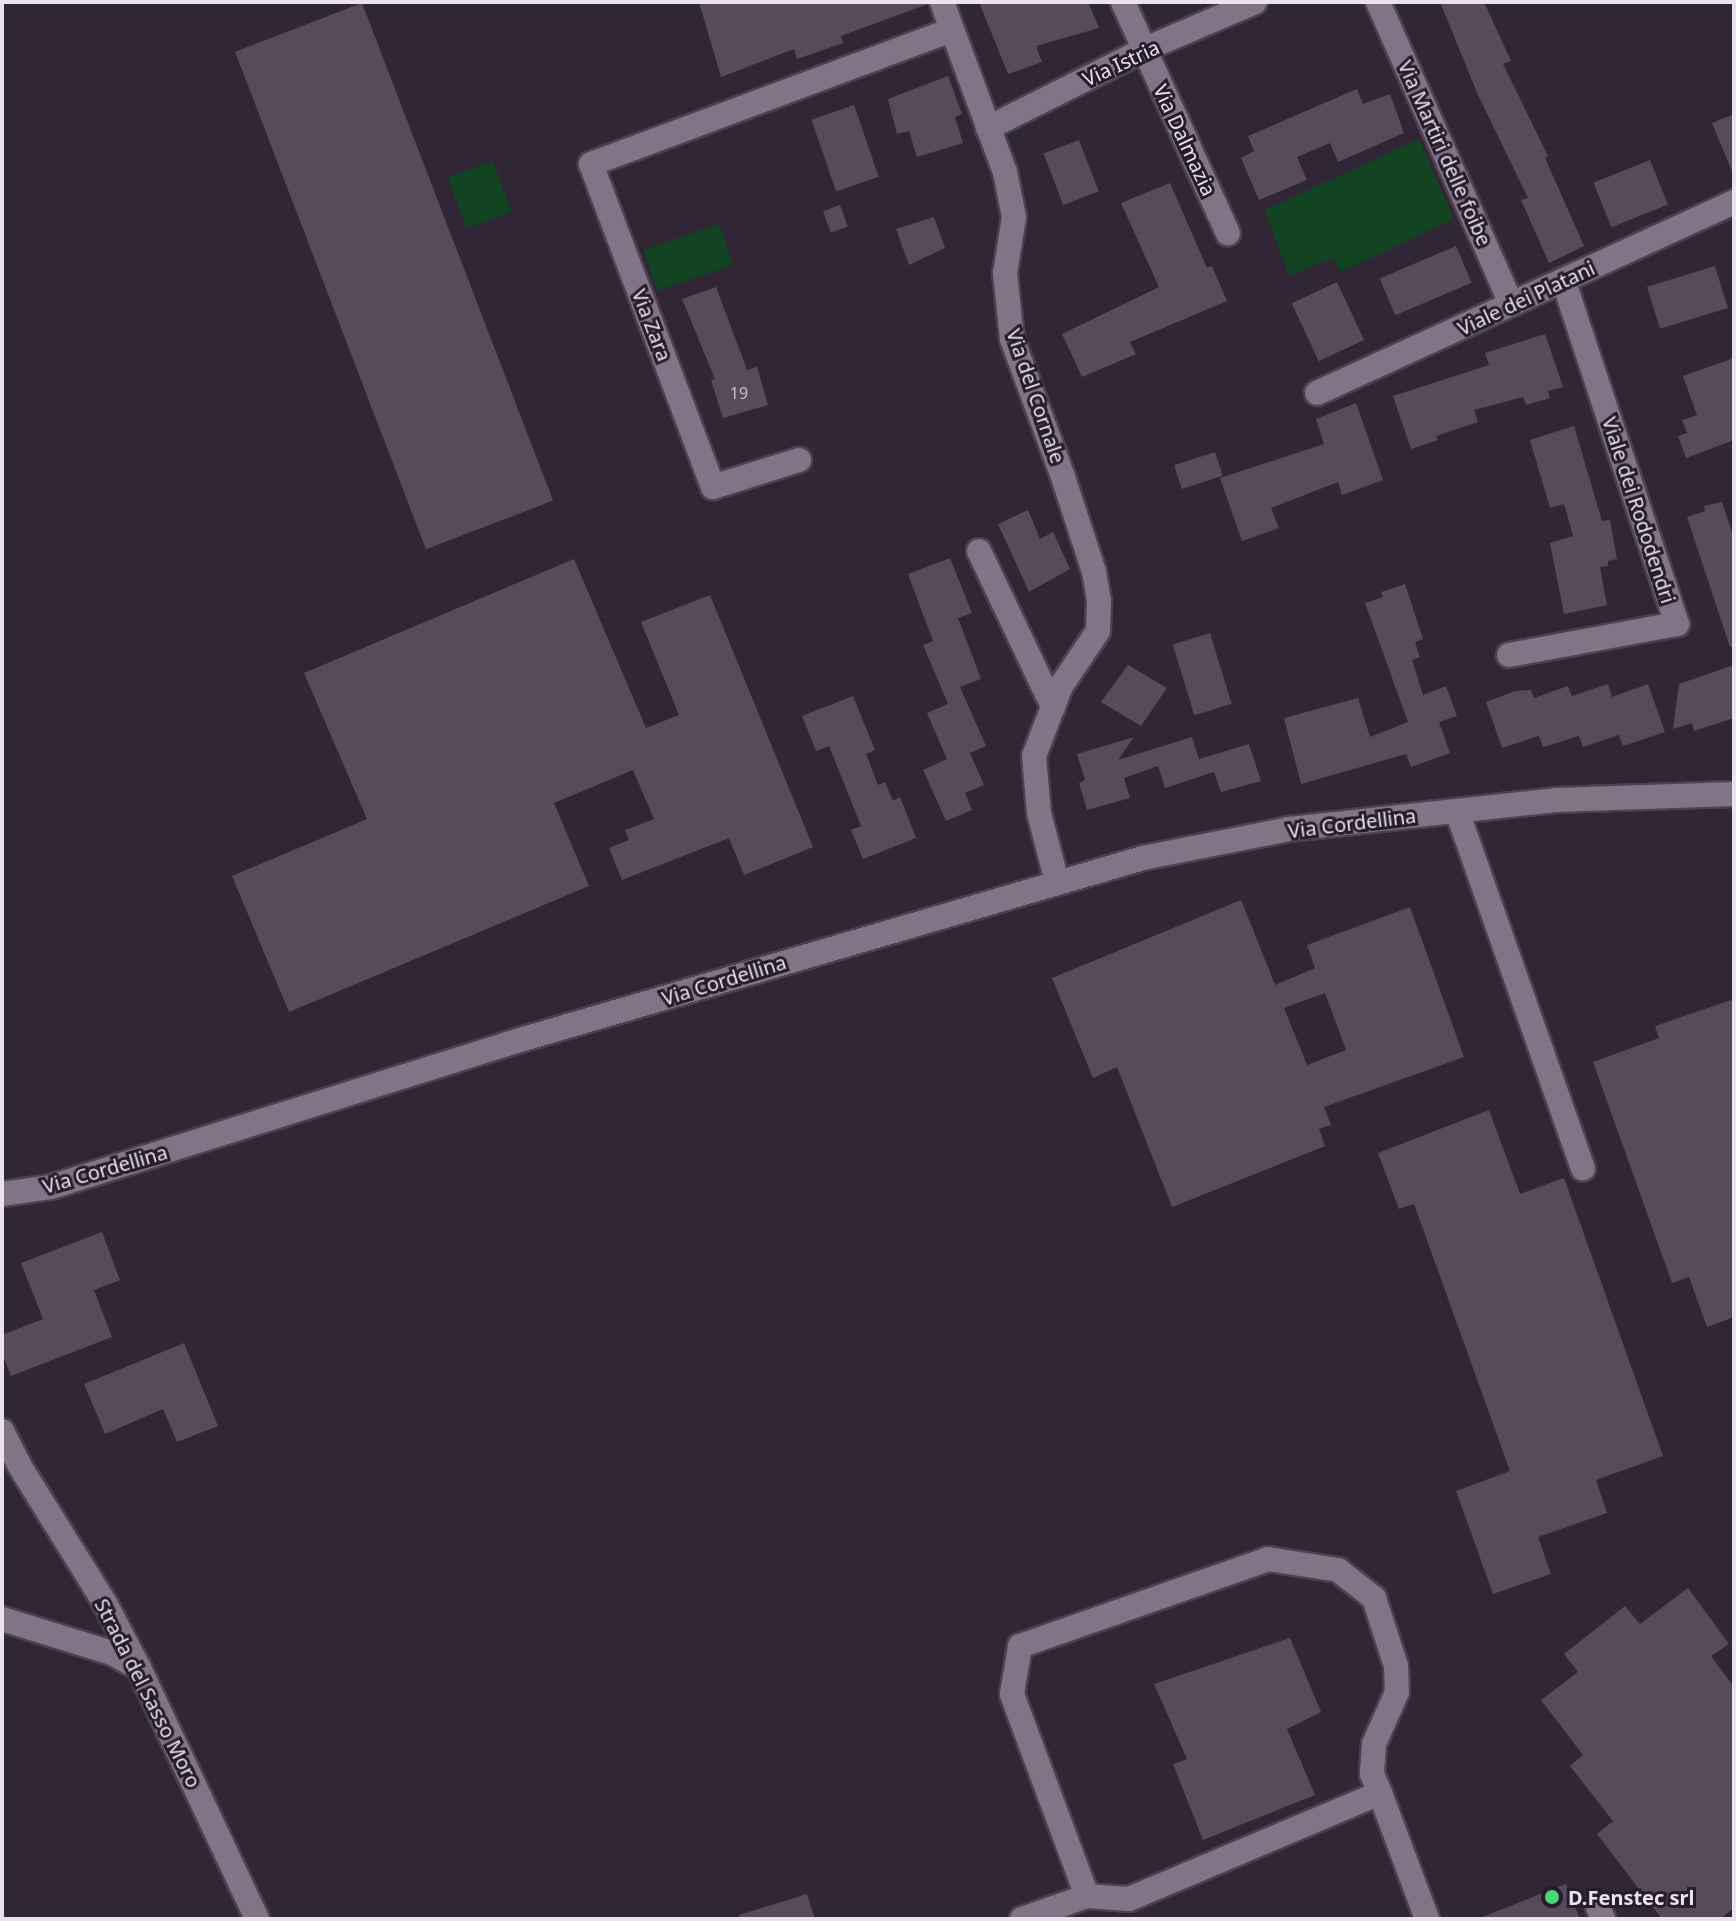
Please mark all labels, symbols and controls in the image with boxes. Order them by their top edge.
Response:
street label: Via Istria [1079,35,1163,91]
street label: Via Martiri delle foibe [1393,57,1497,249]
street label: Via Dalmazia [1149,80,1221,200]
street label: Viale dei Platani [1454,256,1598,340]
street label: Via Zara [627,286,677,364]
street label: Via del Cornale [1002,326,1070,466]
house number: 19 [730,383,748,403]
street label: Viale dei Rododendri [1598,414,1680,606]
street label: Via Cordellina [1287,803,1417,843]
street label: Via Cordellina [659,950,789,1010]
street label: Via Cordellina [40,1140,170,1198]
street label: Strada del Sasso Moro [90,1595,206,1791]
place label: D.Fenstec srl [1568,1885,1694,1909]
marker: D.Fenstec srl [1543,1888,1561,1906]

